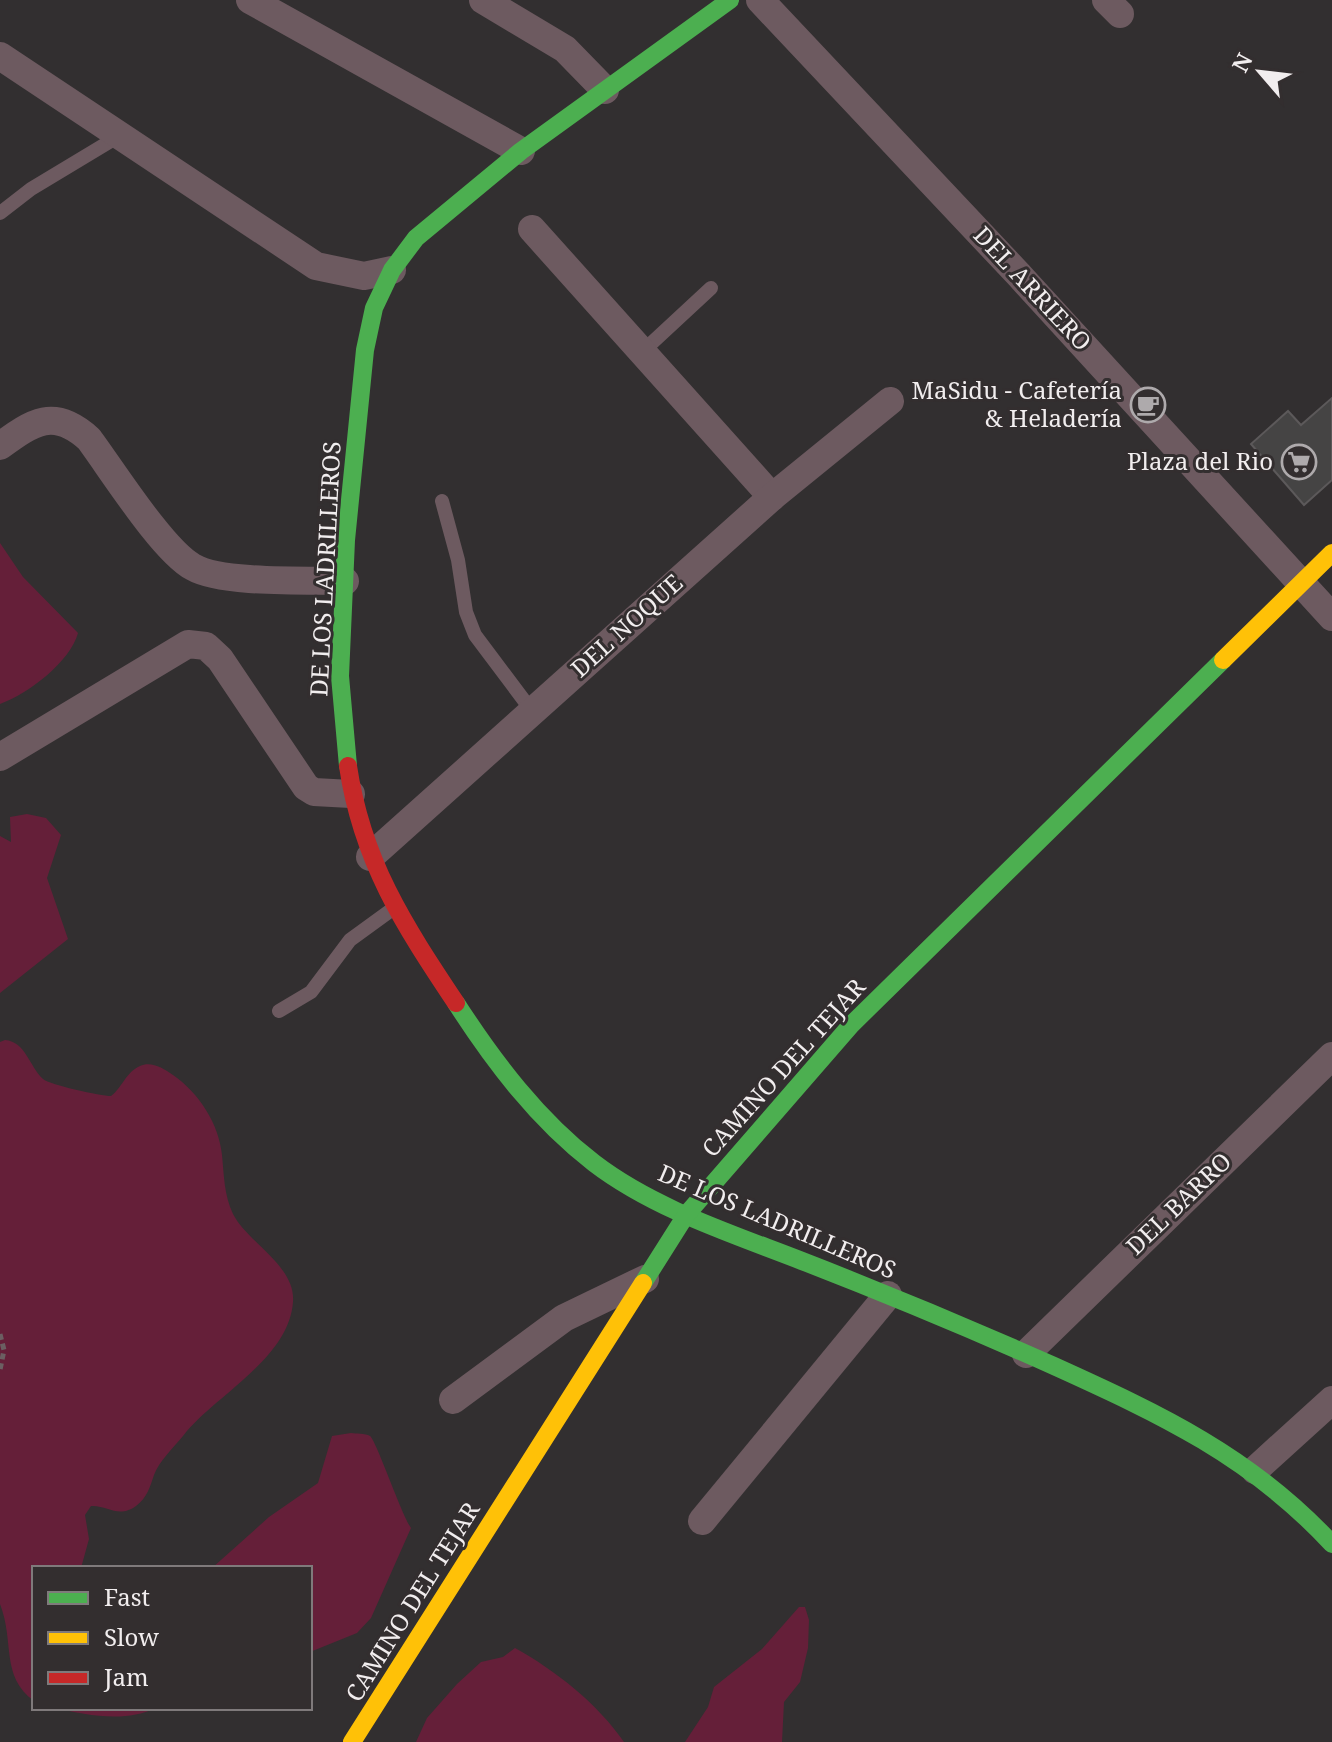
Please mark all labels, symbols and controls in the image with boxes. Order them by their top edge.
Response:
north arrow [1220,32,1300,112]
text: N [1224,47,1259,77]
street label: DEL ARRIERO [967,219,1099,357]
place label: MaSidu - Cafetería & Heladería [912,373,1122,434]
cafe icon: MaSidu - Cafetería & Heladería [1129,386,1167,424]
street label: DE LOS LADRILLEROS [301,440,348,697]
supermarket icon: Plaza del Rio [1280,443,1318,481]
place label: Plaza del Rio [1127,444,1273,477]
street label: DEL NOQUE [563,566,689,684]
street label: CAMINO DEL TEJAR [694,970,872,1163]
street label: DEL BARRO [1118,1144,1238,1262]
street label: DE LOS LADRILLEROS [654,1156,902,1286]
street label: CAMINO DEL TEJAR [337,1495,487,1707]
legend [32,1566,312,1710]
text: Fast [104,1580,150,1613]
text: Slow [104,1620,159,1653]
text: Jam [103,1660,149,1693]

